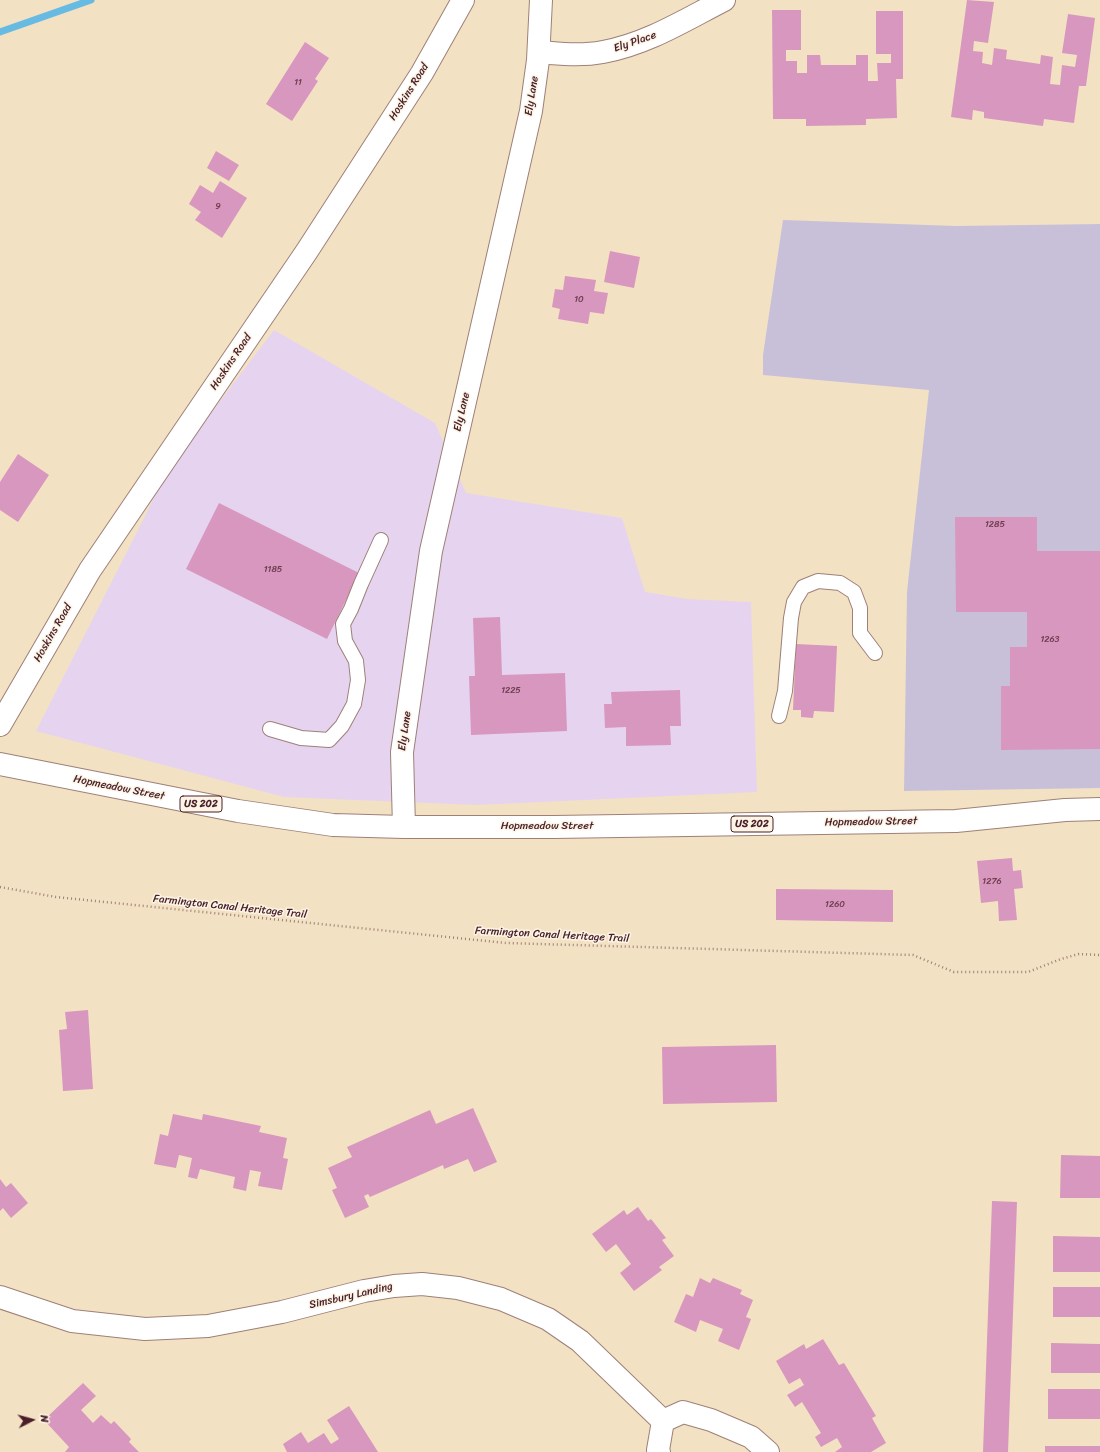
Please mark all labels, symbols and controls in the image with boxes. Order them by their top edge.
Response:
street label: Ely Place [612,29,658,55]
street label: Hoskins Road [386,61,432,123]
street label: Ely Lane [522,75,542,117]
house number: 11 [294,78,302,88]
house number: 9 [215,202,221,212]
house number: 10 [574,295,584,305]
street label: Hoskins Road [207,331,255,393]
street label: Ely Lane [451,391,473,433]
house number: 1285 [985,520,1005,530]
house number: 1185 [264,565,282,575]
street label: Hoskins Road [31,602,75,664]
house number: 1263 [1040,635,1060,645]
house number: 1225 [501,686,521,696]
street label: Ely Lane [396,710,414,752]
street label: Hopmeadow Street [72,773,166,803]
road number: US 202 [180,796,222,812]
street label: Hopmeadow Street [825,815,917,829]
road number: US 202 [731,816,773,832]
street label: Hopmeadow Street [501,819,593,833]
house number: 1276 [982,877,1002,887]
street label: Farmington Canal Heritage Trail [152,892,308,922]
house number: 1260 [825,900,845,910]
street label: Farmington Canal Heritage Trail [474,924,630,946]
street label: Simsbury Landing [308,1280,394,1312]
north arrow [12,1400,52,1440]
text: N [35,1414,54,1423]

